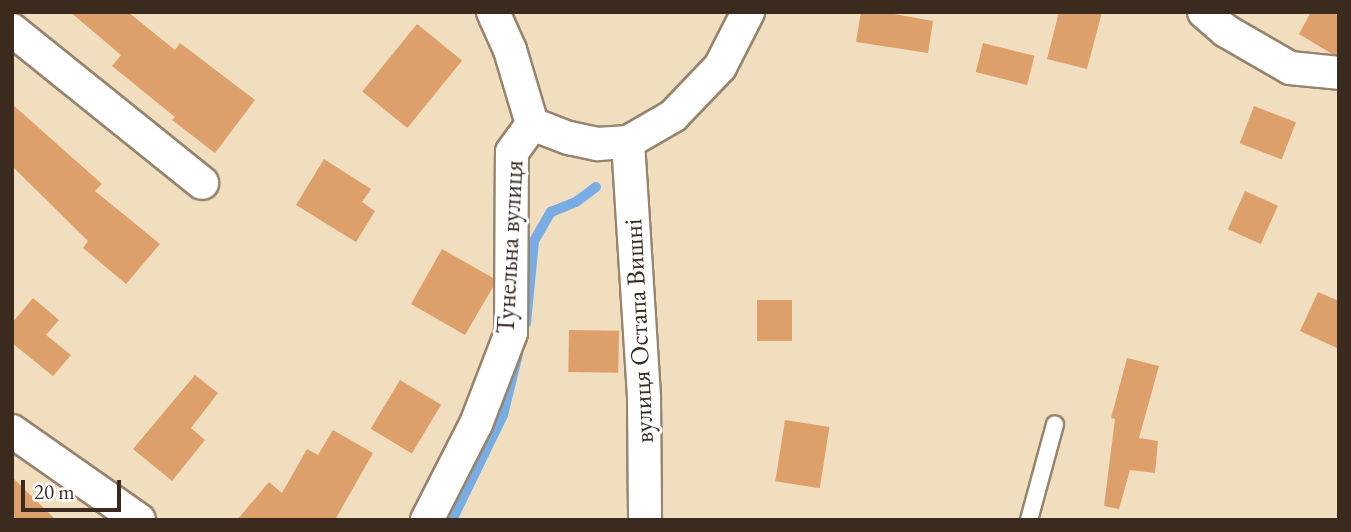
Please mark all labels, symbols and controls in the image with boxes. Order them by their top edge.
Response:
street label: Тунельна вулиця [490,159,530,335]
street label: вулиця Остапа Вишні [618,218,660,444]
scale bar [24,466,124,510]
text: 20 m [34,478,75,505]

